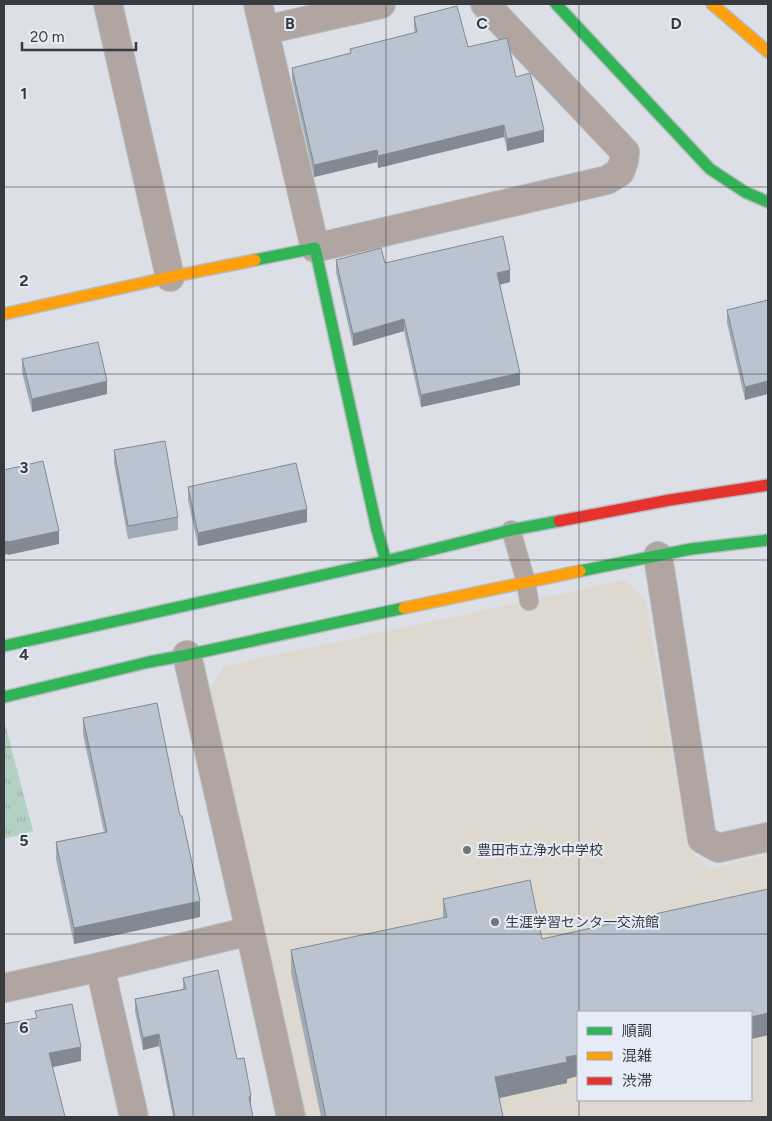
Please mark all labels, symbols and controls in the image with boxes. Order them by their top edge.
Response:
text: B [285,14,295,33]
text: C [476,14,488,33]
text: D [670,14,682,33]
scale bar [22,20,136,52]
text: 20 m [30,28,64,46]
text: 1 [21,84,27,103]
text: 2 [19,271,29,290]
text: 3 [20,458,29,477]
text: 4 [19,645,29,664]
text: 5 [19,831,29,850]
place label: 豊田市立浄水中学校 [477,842,603,859]
marker: 豊田市立浄水中学校 [461,844,473,856]
place label: 生涯学習センタ一交流館 [505,914,659,931]
marker: 生涯学習センタ一交流館 [489,916,501,928]
legend [577,1011,752,1101]
text: 6 [19,1018,29,1037]
text: 順調 [622,1022,652,1040]
text: 混雑 [622,1047,652,1065]
text: 渋滞 [622,1072,652,1090]

